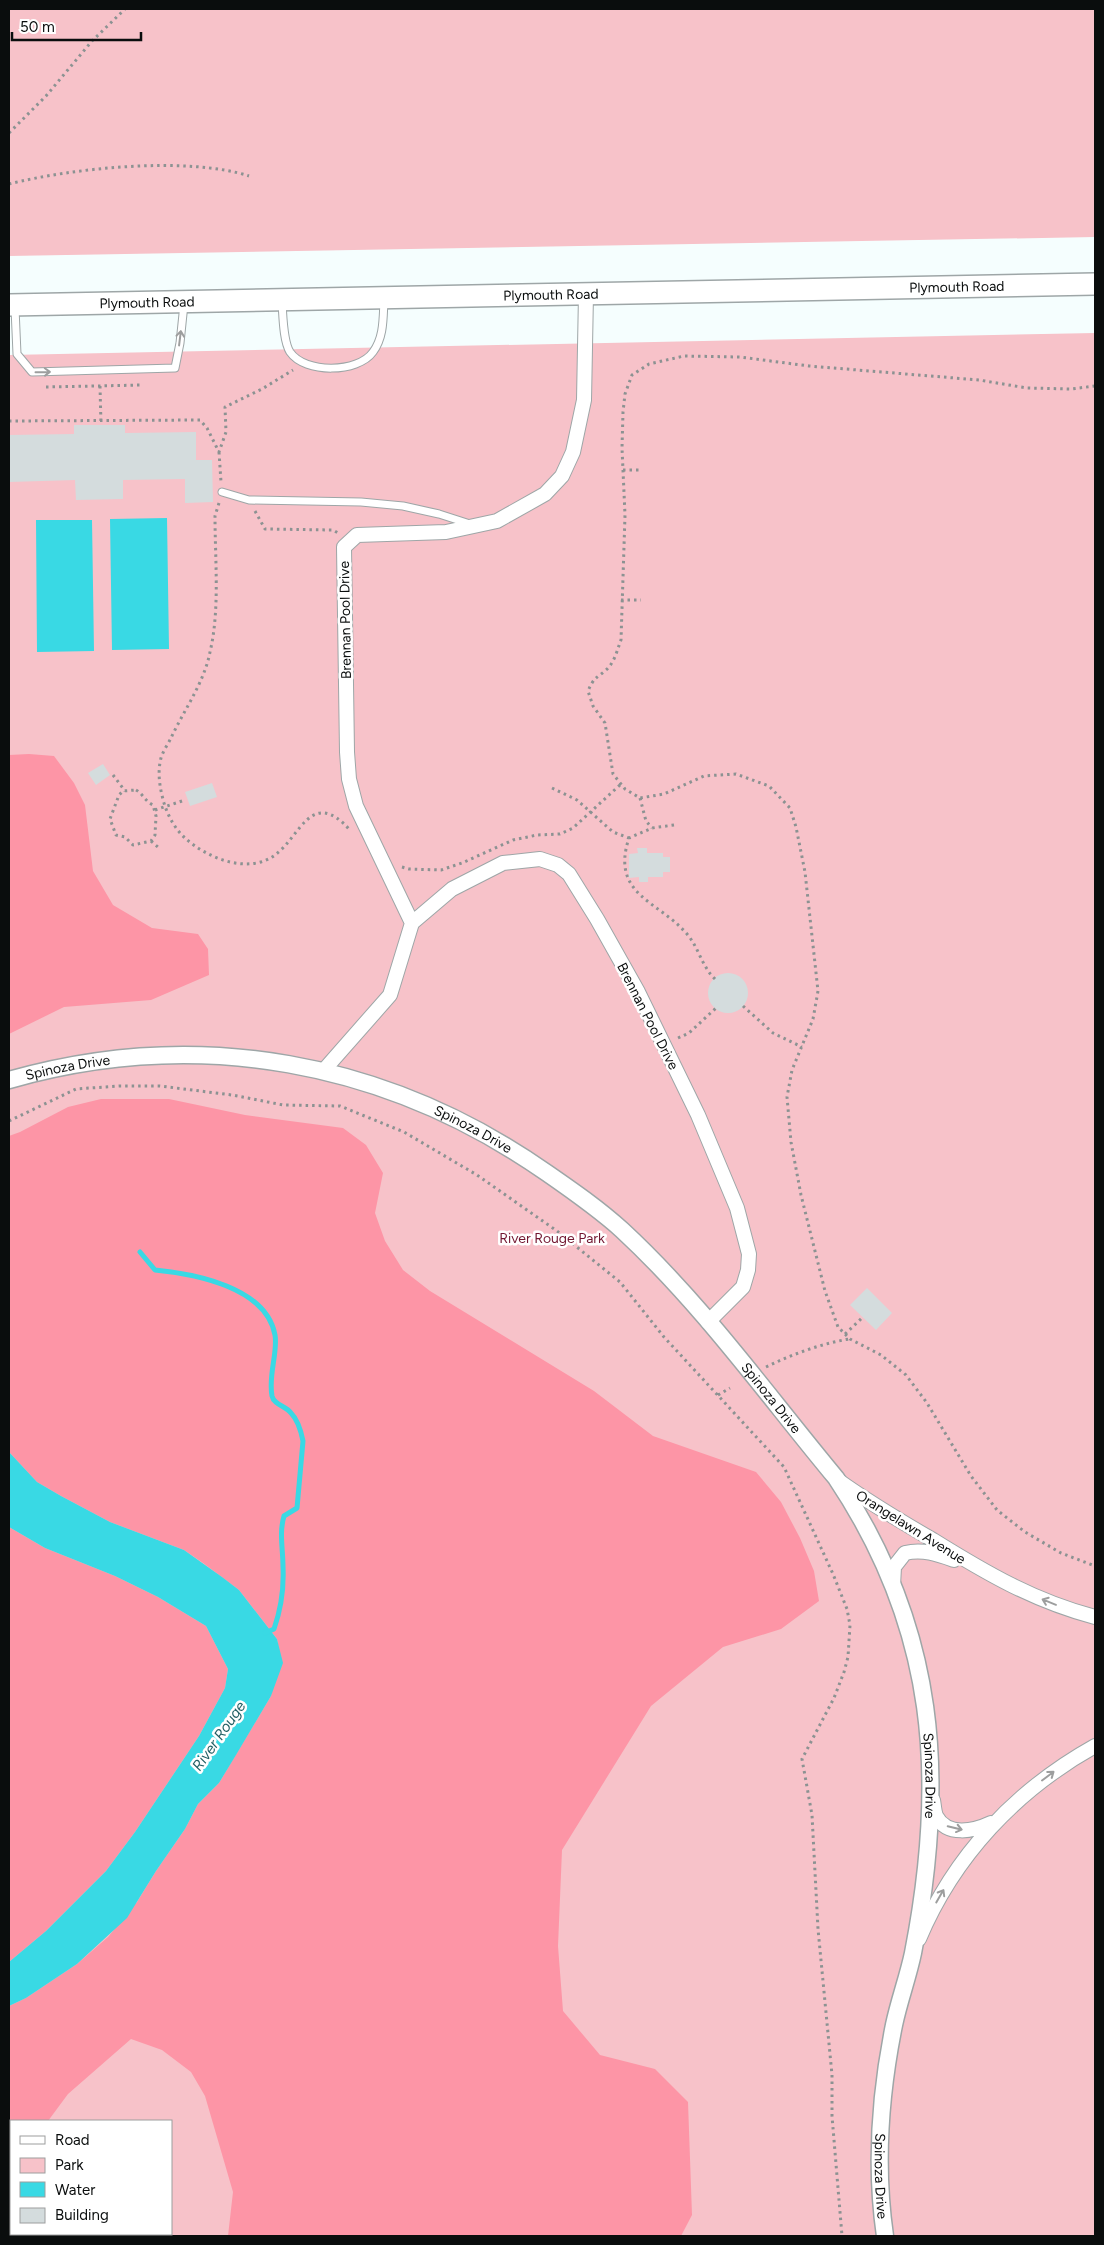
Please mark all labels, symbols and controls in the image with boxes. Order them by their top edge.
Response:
scale bar [12,10,141,42]
text: 50 m [20,18,55,36]
street label: Plymouth Road [909,278,1005,297]
street label: Plymouth Road [503,286,599,304]
street label: Plymouth Road [99,293,195,312]
one-way arrow [175,330,185,346]
one-way arrow [35,367,51,377]
street label: Brennan Pool Drive [336,560,355,679]
street label: Brennan Pool Drive [613,960,682,1073]
street label: Spinoza Drive [24,1052,111,1084]
street label: Spinoza Drive [431,1102,515,1157]
park label: River Rouge Park [499,1230,605,1247]
street label: Spinoza Drive [737,1359,805,1437]
street label: Orangelawn Avenue [853,1487,969,1568]
one-way arrow [1042,1597,1057,1606]
water label: River Rouge [188,1698,250,1774]
street label: Spinoza Drive [919,1732,939,1819]
one-way arrow [1041,1771,1055,1781]
one-way arrow [947,1824,963,1833]
one-way arrow [936,1890,946,1904]
legend [10,2120,172,2235]
text: Road [55,2131,90,2149]
street label: Spinoza Drive [871,2133,891,2220]
text: Park [55,2156,84,2174]
text: Water [55,2181,95,2199]
text: Building [55,2206,109,2224]

